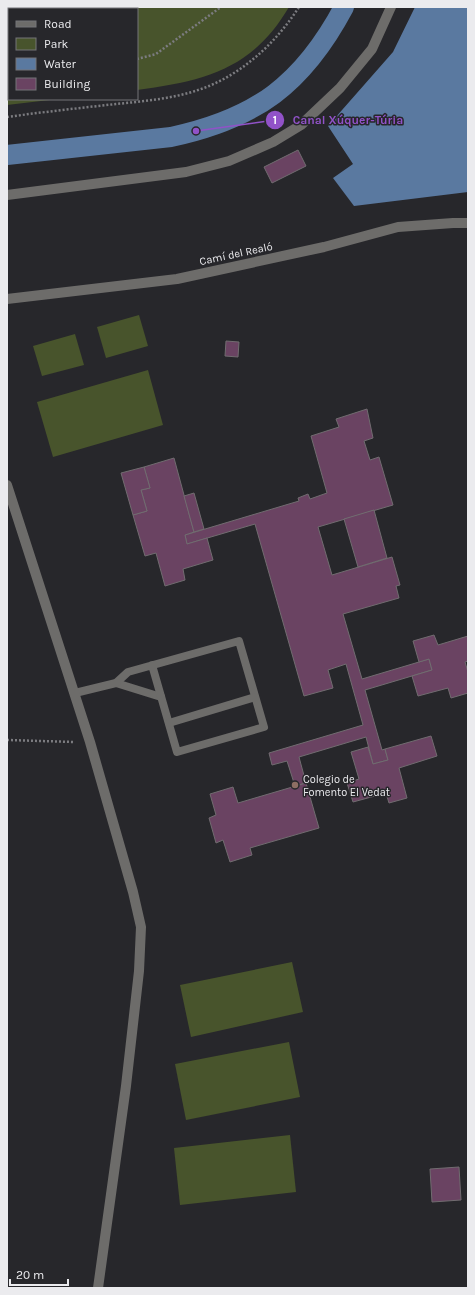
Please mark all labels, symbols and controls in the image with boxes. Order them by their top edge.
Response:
legend [8,8,138,100]
text: Road [44,17,72,31]
text: Park [44,37,69,51]
text: Water [44,57,77,71]
text: Building [44,77,91,91]
callout: Canal Xúquer-Túria [265,108,411,132]
text: 1 [273,113,277,127]
text: Canal Xúquer-Túria [293,113,403,127]
street label: Camí del Realó [198,240,274,268]
place label: Colegio de Fomento El Vedat [303,773,390,799]
marker: Colegio de Fomento El Vedat [290,780,300,790]
scale bar [10,1261,68,1287]
text: 20 m [16,1268,44,1282]

